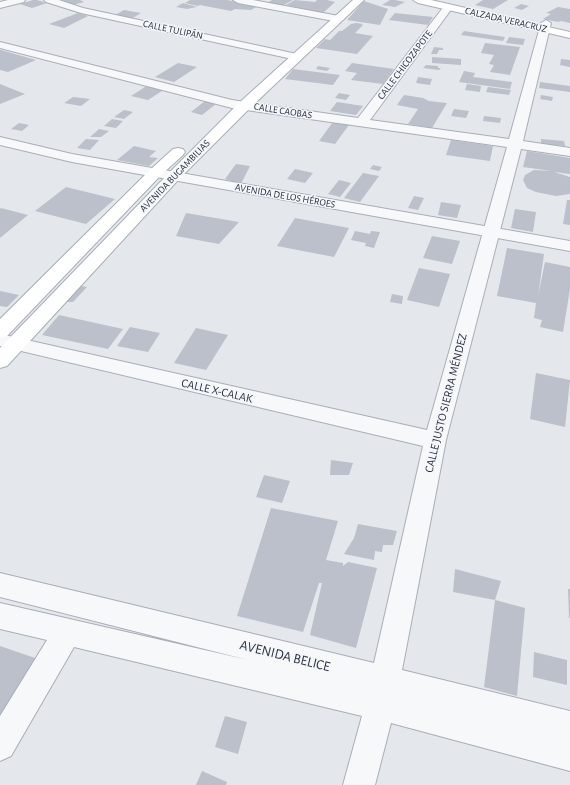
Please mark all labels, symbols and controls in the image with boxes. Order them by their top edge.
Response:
street label: CALZADA VERACRUZ [464,5,548,35]
street label: CALLE TULIPÁN [142,18,204,42]
street label: CALLE CHICOZAPOTE [375,28,435,102]
street label: CALLE CAOBAS [253,100,313,122]
street label: AVENIDA BUGAMBILIAS [137,137,213,215]
street label: AVENIDA DE LOS HÉROES [234,181,336,211]
street label: CALLE JUSTO SIERRA MÉNDEZ [422,332,470,474]
street label: CALLE X-CALAK [180,376,254,406]
street label: AVENIDA BELICE [238,637,332,675]

